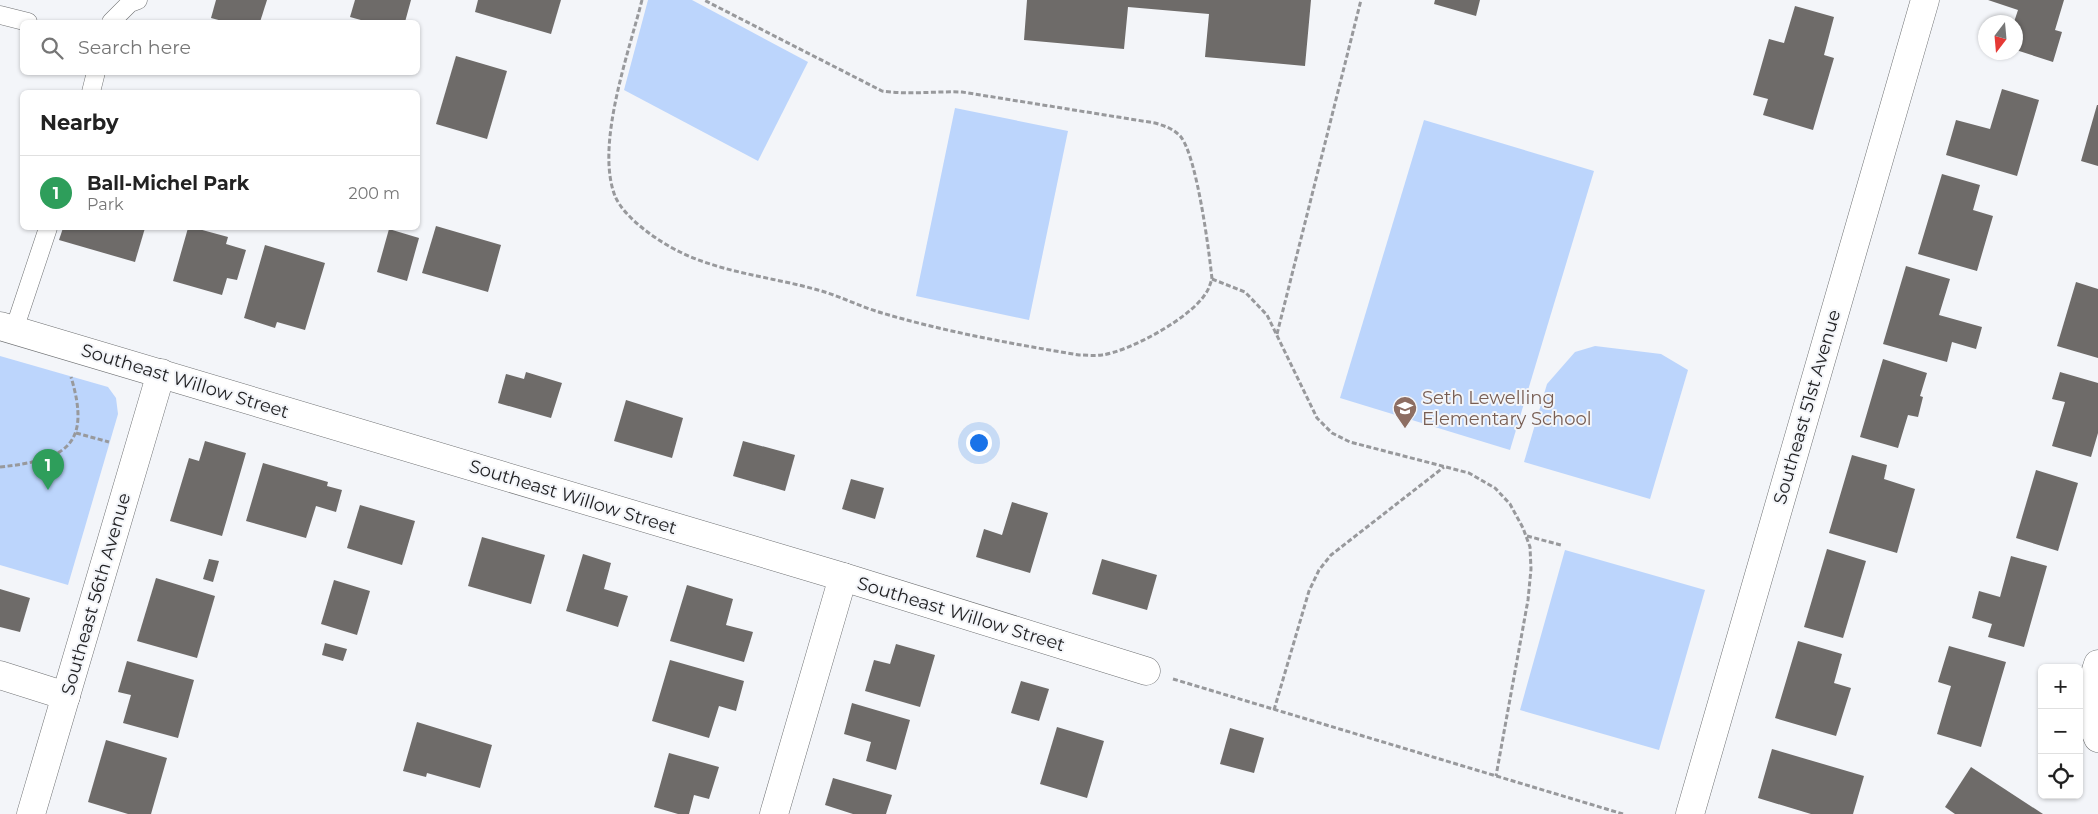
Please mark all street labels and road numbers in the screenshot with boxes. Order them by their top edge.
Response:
street label: Southeast 51st Avenue [1769,307,1845,507]
street label: Southeast Willow Street [78,339,292,423]
street label: Southeast Willow Street [466,455,680,539]
street label: Southeast 56th Avenue [57,490,135,698]
street label: Southeast Willow Street [854,572,1068,656]

